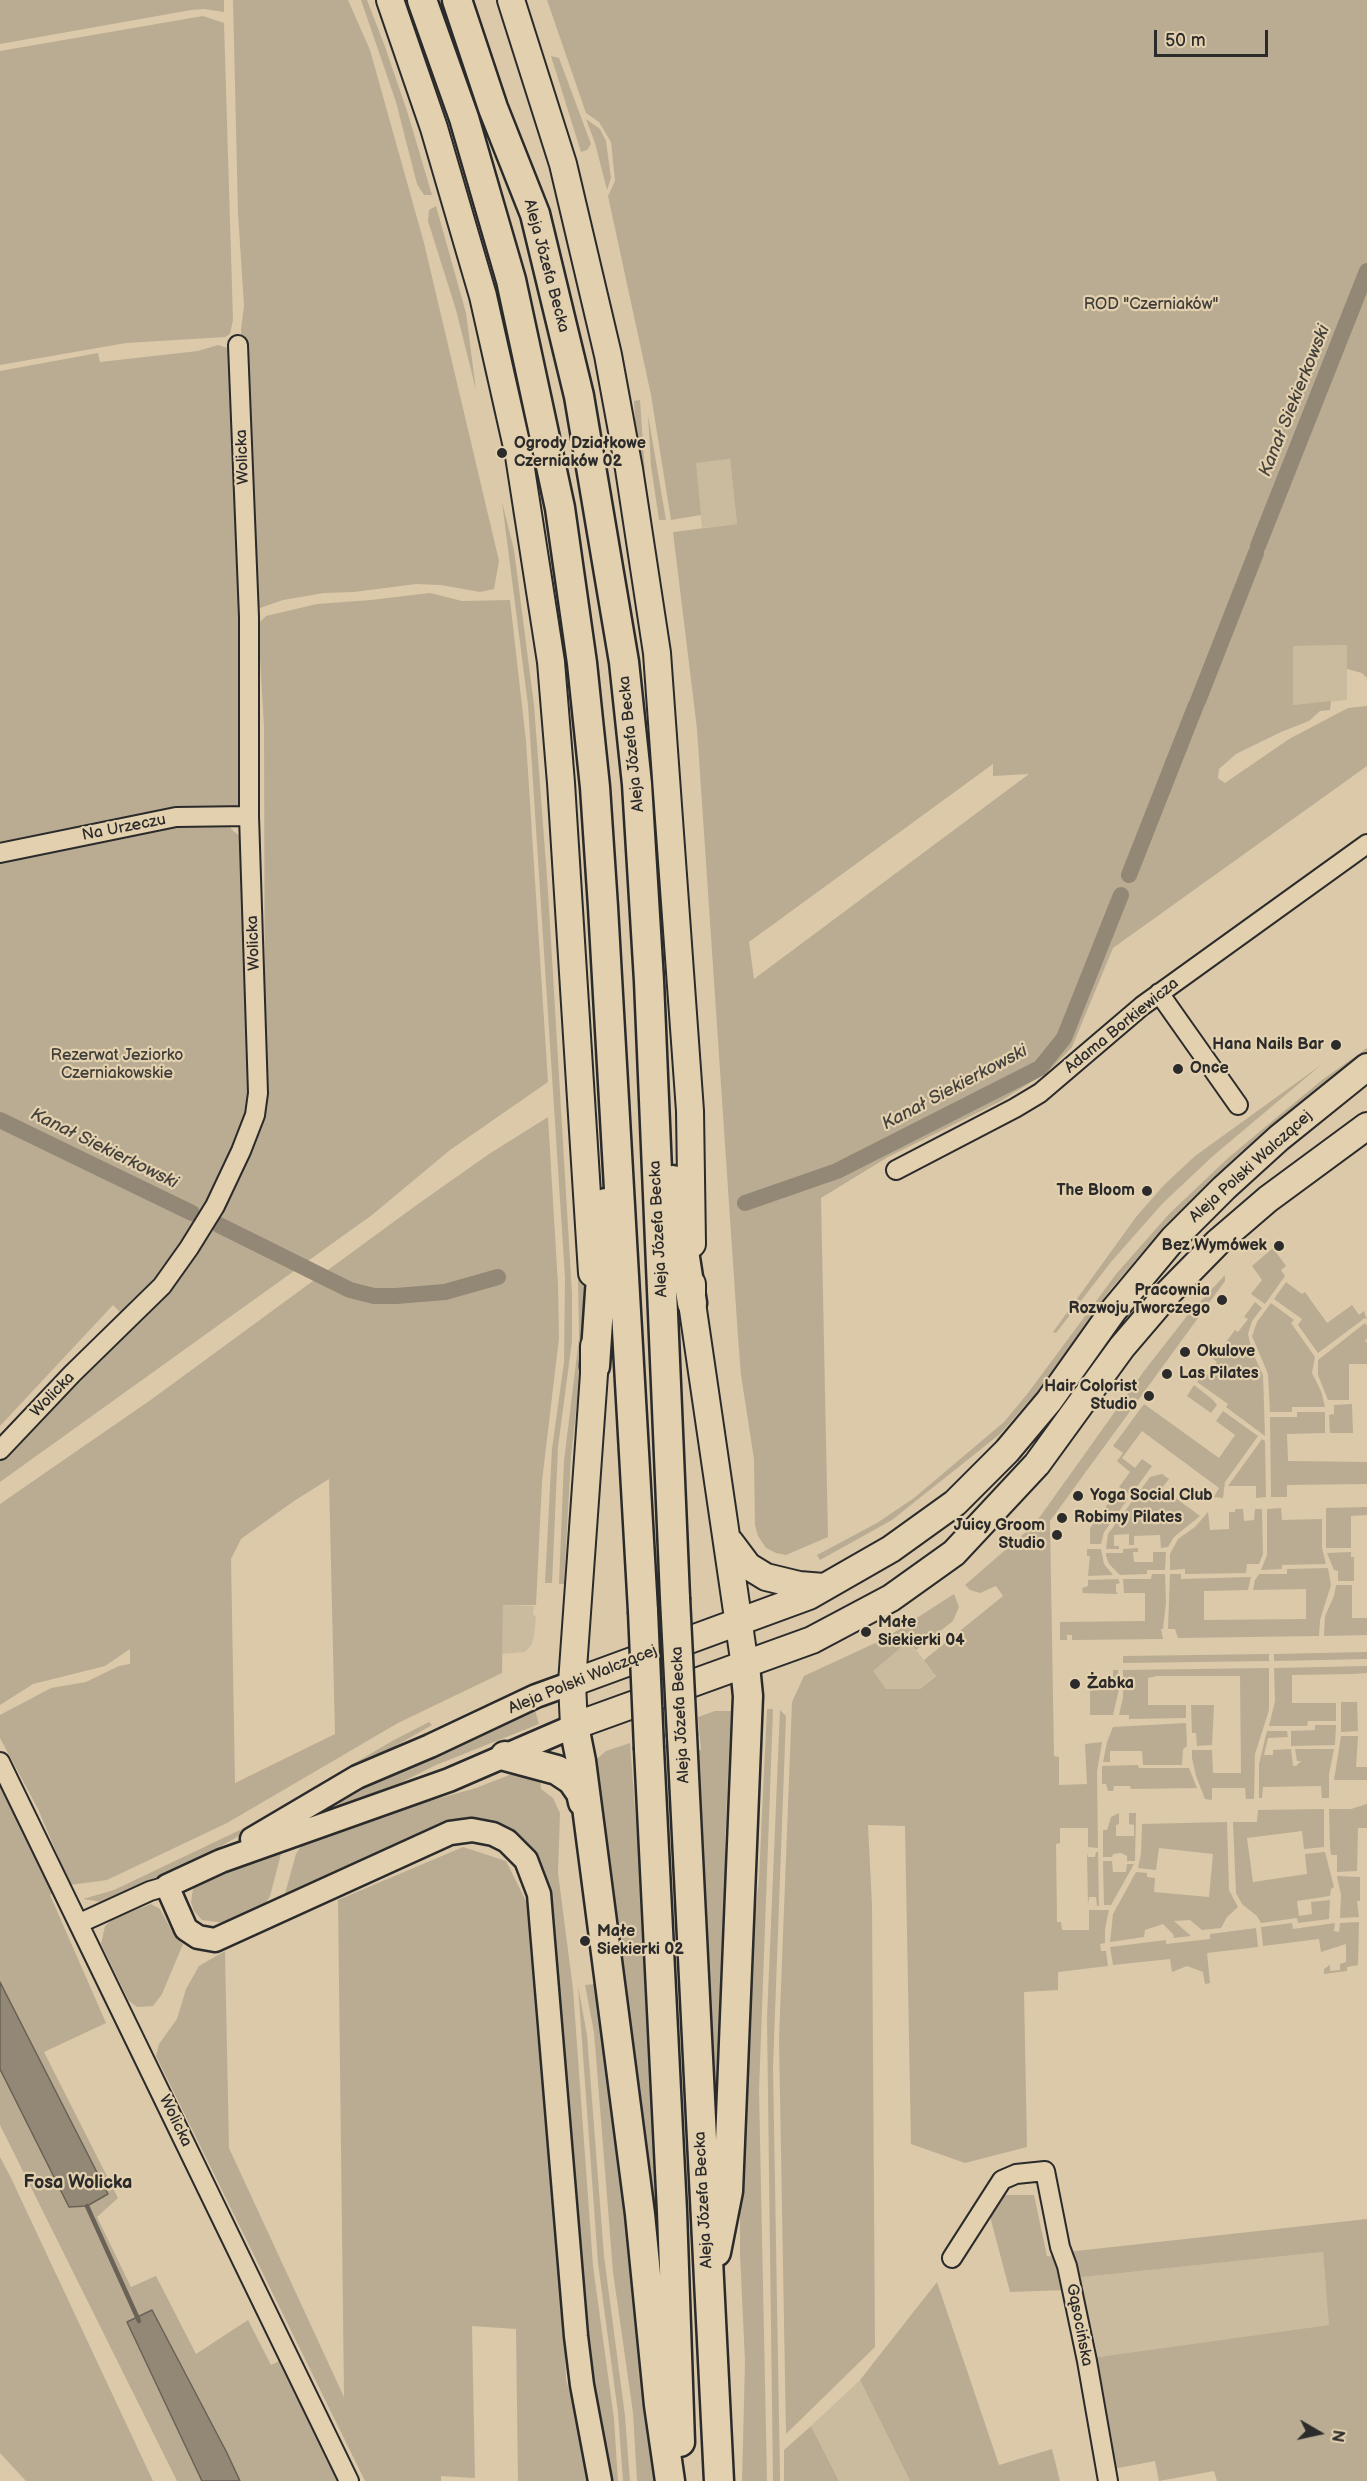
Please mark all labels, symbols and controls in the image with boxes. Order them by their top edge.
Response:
scale bar [1157,18,1271,56]
text: 50 m [1165,30,1206,51]
street label: Aleja Józefa Becka [519,197,573,335]
park label: ROD "Czerniaków" [1084,295,1218,315]
water label: Kanał Siekierkowski [1255,322,1335,480]
street label: Wolicka [232,429,254,485]
place label: Ogrody Działkowe Czerniaków 02 [514,434,646,472]
marker: Ogrody Działkowe Czerniaków 02 [495,446,509,460]
street label: Aleja Józefa Becka [615,675,649,813]
street label: Na Urzeczu [80,810,168,846]
street label: Wolicka [243,915,265,971]
street label: Adama Borkiewicza [1061,974,1183,1078]
place label: Hana Nails Bar [1212,1035,1324,1055]
marker: Hana Nails Bar [1329,1038,1343,1052]
water label: Kanał Siekierkowski [879,1041,1031,1135]
park label: Rezerwat Jeziorko Czerniakowskie [51,1046,183,1084]
place label: Once [1190,1059,1229,1079]
marker: Once [1171,1062,1185,1076]
water label: Kanał Siekierkowski [27,1104,181,1194]
street label: Aleja Polski Walczącej [1186,1107,1316,1227]
street label: Aleja Józefa Becka [646,1160,672,1298]
place label: The Bloom [1056,1181,1135,1201]
marker: The Bloom [1140,1184,1154,1198]
place label: Bez Wymówek [1162,1236,1267,1256]
marker: Bez Wymówek [1272,1239,1286,1253]
place label: Pracownia Rozwoju Tworczego [1069,1281,1210,1319]
marker: Pracownia Rozwoju Tworczego [1215,1293,1229,1307]
place label: Okulove [1197,1342,1255,1362]
marker: Okulove [1178,1345,1192,1359]
place label: Las Pilates [1179,1364,1259,1384]
marker: Las Pilates [1160,1367,1174,1381]
street label: Wolicka [27,1368,79,1422]
place label: Hair Colorist Studio [1044,1377,1137,1415]
marker: Hair Colorist Studio [1142,1389,1156,1403]
place label: Yoga Social Club [1090,1486,1213,1506]
marker: Yoga Social Club [1071,1489,1085,1503]
place label: Robimy Pilates [1074,1508,1182,1528]
marker: Robimy Pilates [1055,1511,1069,1525]
place label: Juicy Groom Studio [954,1516,1045,1554]
marker: Juicy Groom Studio [1050,1528,1064,1542]
place label: Małe Siekierki 04 [878,1613,965,1651]
marker: Małe Siekierki 04 [859,1625,873,1639]
street label: Aleja Polski Walczącej [506,1641,660,1719]
street label: Aleja Józefa Becka [668,1646,694,1784]
place label: Żabka [1087,1674,1134,1694]
marker: Żabka [1068,1677,1082,1691]
place label: Małe Siekierki 02 [597,1922,684,1960]
marker: Małe Siekierki 02 [578,1934,592,1948]
street label: Wolicka [154,2092,196,2150]
street label: Aleja Józefa Becka [691,2131,717,2269]
district label: Fosa Wolicka [24,2172,132,2194]
street label: Gąsocińska [1062,2282,1096,2368]
north arrow [1289,2403,1349,2463]
text: N [1327,2428,1348,2443]

